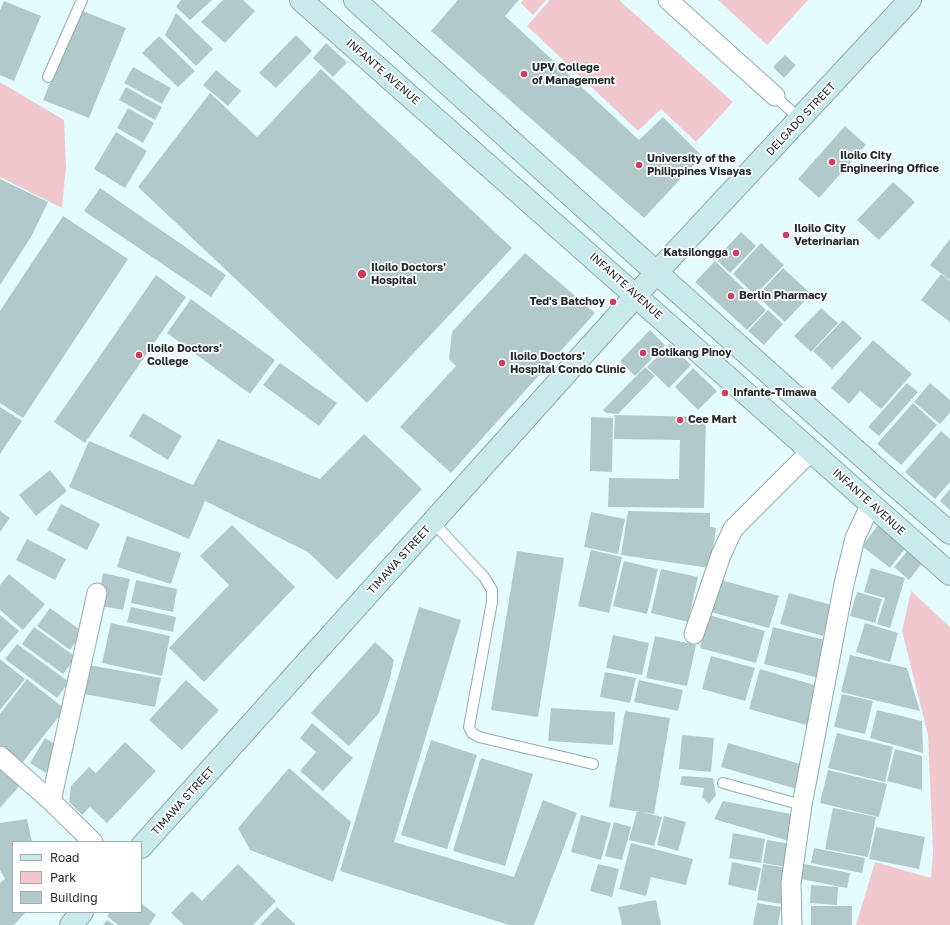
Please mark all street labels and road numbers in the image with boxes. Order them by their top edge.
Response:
street label: INFANTE AVENUE [343,36,423,108]
street label: DELGADO STREET [764,80,838,158]
street label: INFANTE AVENUE [587,250,665,322]
street label: INFANTE AVENUE [830,466,908,538]
street label: TIMAWA STREET [365,523,433,597]
street label: TIMAWA STREET [149,764,217,838]

